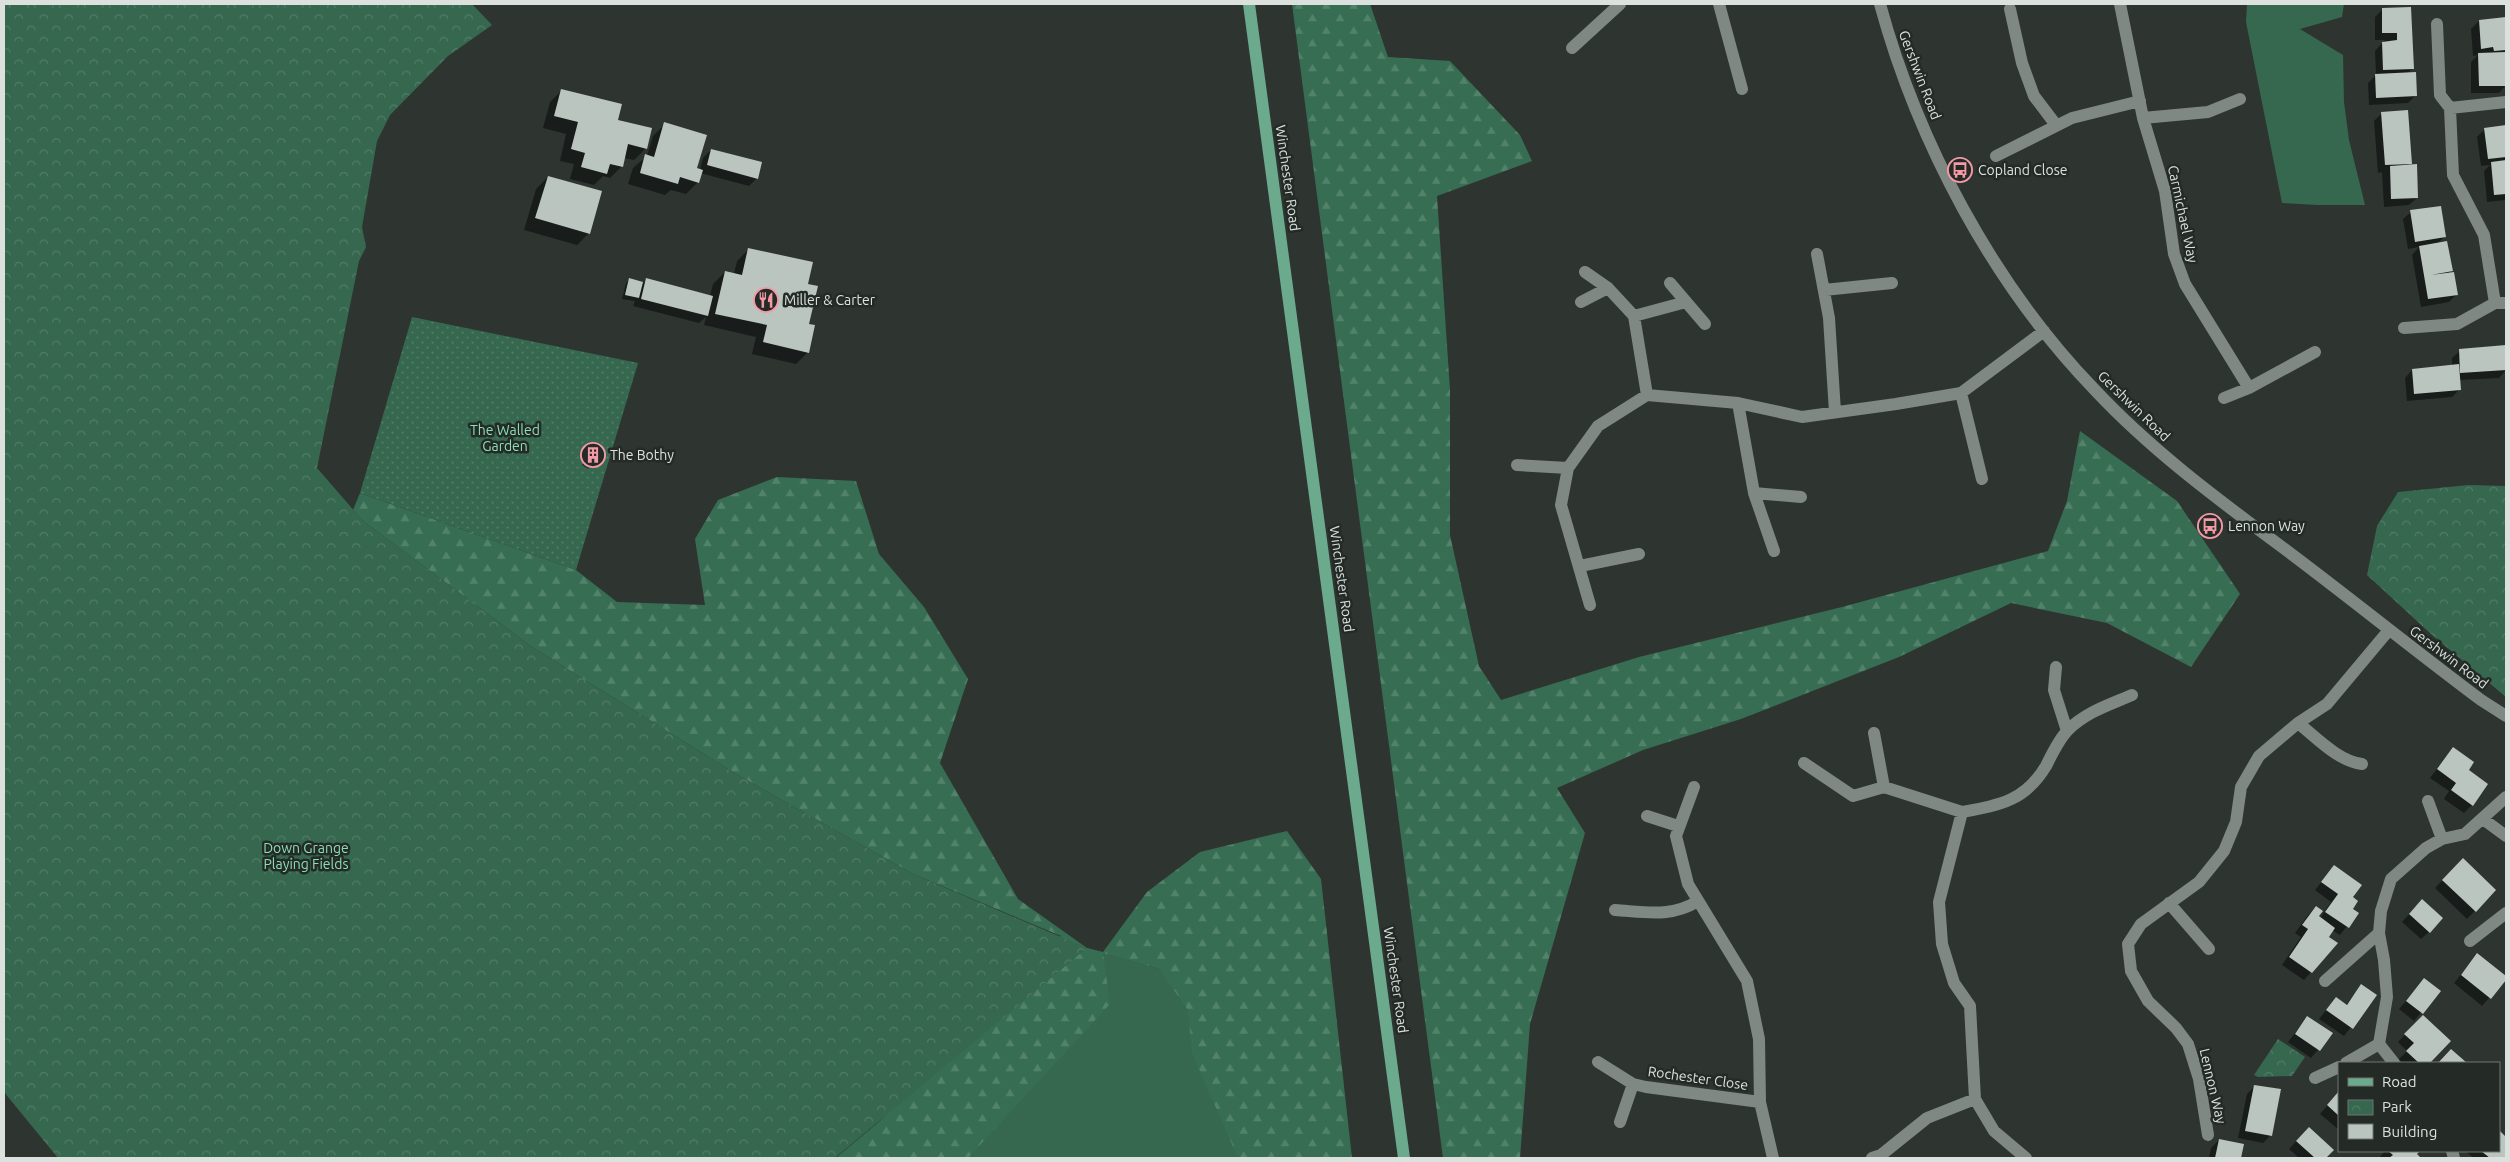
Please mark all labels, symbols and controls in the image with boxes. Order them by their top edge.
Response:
street label: Gershwin Road [1896,28,1944,122]
street label: Winchester Road [1273,124,1303,232]
bus stop icon: Copland Close [1947,157,1973,183]
place label: Copland Close [1978,162,2067,178]
street label: Carmichael Way [2165,164,2201,265]
restaurant icon: Miller & Carter [753,287,779,313]
place label: Miller & Carter [784,292,876,308]
street label: Gershwin Road [2095,368,2173,444]
park label: The Walled Garden [470,422,540,454]
building icon: The Bothy [580,442,606,468]
place label: The Bothy [610,447,674,463]
bus stop icon: Lennon Way [2197,513,2223,539]
place label: Lennon Way [2228,518,2305,534]
street label: Winchester Road [1327,525,1357,633]
street label: Gershwin Road [2407,622,2491,692]
park label: Down Grange Playing Fields [263,840,349,872]
street label: Winchester Road [1381,926,1411,1034]
street label: Lennon Way [2197,1047,2229,1125]
legend [2338,1062,2500,1152]
street label: Rochester Close [1647,1063,1749,1093]
text: Road [2382,1073,2417,1090]
text: Park [2382,1098,2412,1115]
text: Building [2382,1123,2437,1140]

